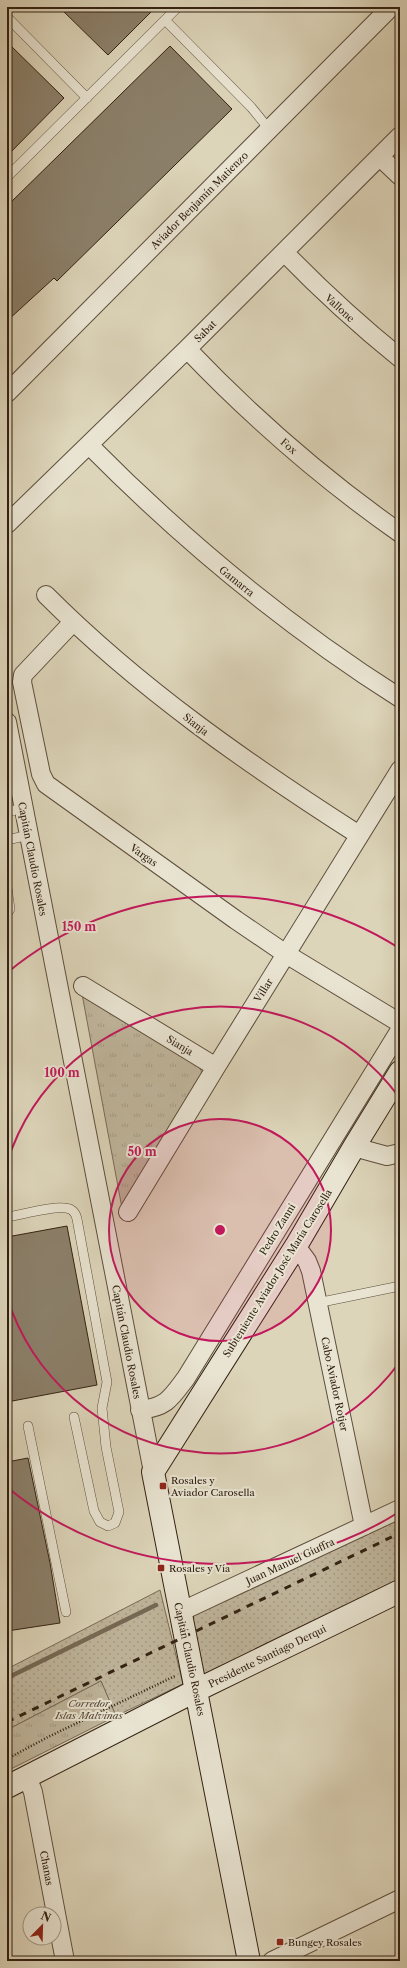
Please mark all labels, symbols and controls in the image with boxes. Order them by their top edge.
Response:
street label: Aviador Benjamín Matienzo [147,149,251,253]
street label: Vallone [321,291,358,325]
street label: Sabat [192,317,219,345]
street label: Fox [278,436,300,457]
street label: Gamarra [216,563,257,600]
street label: Sianja [180,710,212,739]
street label: Capitán Claudio Rosales [15,801,50,917]
street label: Vargas [127,841,160,870]
text: 150 m [62,919,96,934]
street label: Villar [251,975,276,1005]
street label: Sianja [164,1032,196,1059]
text: 100 m [44,1065,80,1080]
text: 50 m [127,1144,157,1159]
street label: Subteniente Aviador José María Carosella [220,1186,335,1360]
street label: Pedro Zanni [256,1201,298,1258]
centre of rings [213,1223,227,1237]
street label: Capitán Claudio Rosales [109,1284,144,1400]
street label: Cabo Aviador Rotjer [318,1336,351,1433]
place label: Rosales y Aviador Carosella [170,1474,256,1499]
marker: Rosales y Aviador Carosella [158,1481,168,1491]
street label: Juan Manuel Giuffra [242,1535,337,1589]
place label: Rosales y Vía [169,1562,231,1575]
marker: Rosales y Vía [156,1563,166,1573]
street label: Capitán Claudio Rosales [171,1601,208,1717]
street label: Presidente Santiago Derqui [206,1622,328,1691]
park label: Corredor Islas Malvinas [54,1697,123,1722]
street label: Chanas [37,1850,56,1887]
north arrow [22,1906,62,1946]
text: N [39,1908,53,1925]
place label: Bungey Rosales [288,1936,362,1949]
marker: Bungey Rosales [275,1937,285,1947]

